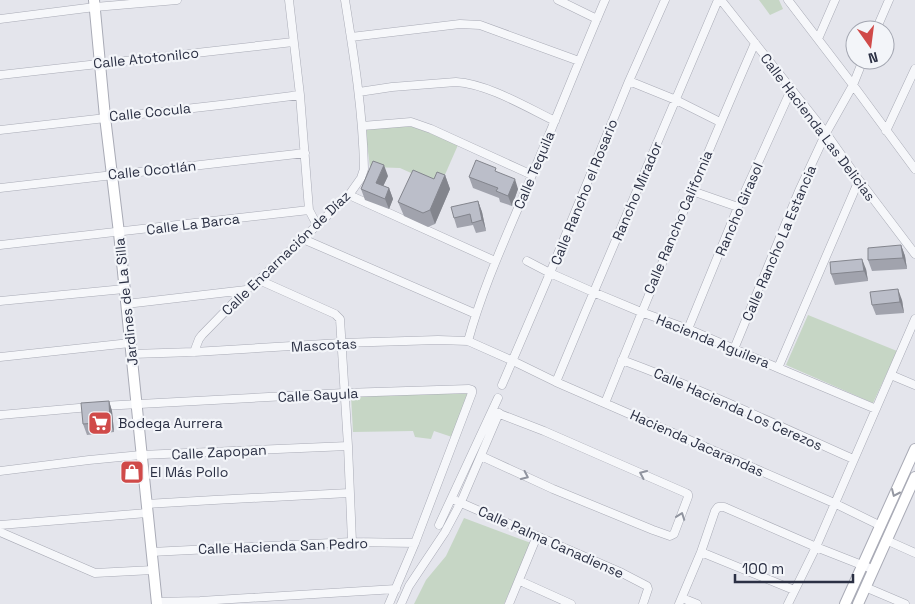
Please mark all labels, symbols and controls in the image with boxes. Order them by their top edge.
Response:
north arrow [845,20,895,70]
street label: Calle Atotonilco [92,44,200,72]
text: N [866,48,880,67]
street label: Calle Hacienda Las Delicias [757,50,879,204]
street label: Calle Cocula [108,99,192,125]
street label: Calle Rancho el Rosario [546,116,622,268]
street label: Calle Tequila [509,128,559,212]
street label: Rancho Mirador [608,139,666,243]
street label: Calle Rancho California [640,148,716,296]
street label: Calle Ocotlán [107,156,197,184]
street label: Rancho Girasol [711,160,767,258]
street label: Calle Rancho La Estancia [738,162,820,324]
street label: Calle Encarnación de Díaz [218,187,354,319]
street label: Calle La Barca [145,209,241,239]
street label: Jardines de La Silla [110,237,142,367]
street label: Hacienda Aguilera [654,310,772,372]
street label: Mascotas [291,334,357,356]
street label: Calle Hacienda Los Cerezos [651,364,825,454]
street label: Calle Sayula [277,384,359,406]
street label: Hacienda Jacarandas [627,405,767,481]
supermarket icon: Bodega Aurrera [87,410,113,436]
place label: Bodega Aurrera [118,414,223,432]
street label: Calle Zapopan [171,441,267,463]
shop icon: El Más Pollo [119,459,145,485]
place label: El Más Pollo [150,463,228,481]
one-way arrow [639,469,648,480]
one-way arrow [520,470,529,481]
one-way arrow [891,488,902,497]
street label: Calle Palma Canadiense [475,502,627,582]
one-way arrow [675,512,685,521]
street label: Calle Hacienda San Pedro [198,534,368,558]
scale bar [735,552,852,584]
text: 100 m [742,559,784,578]

